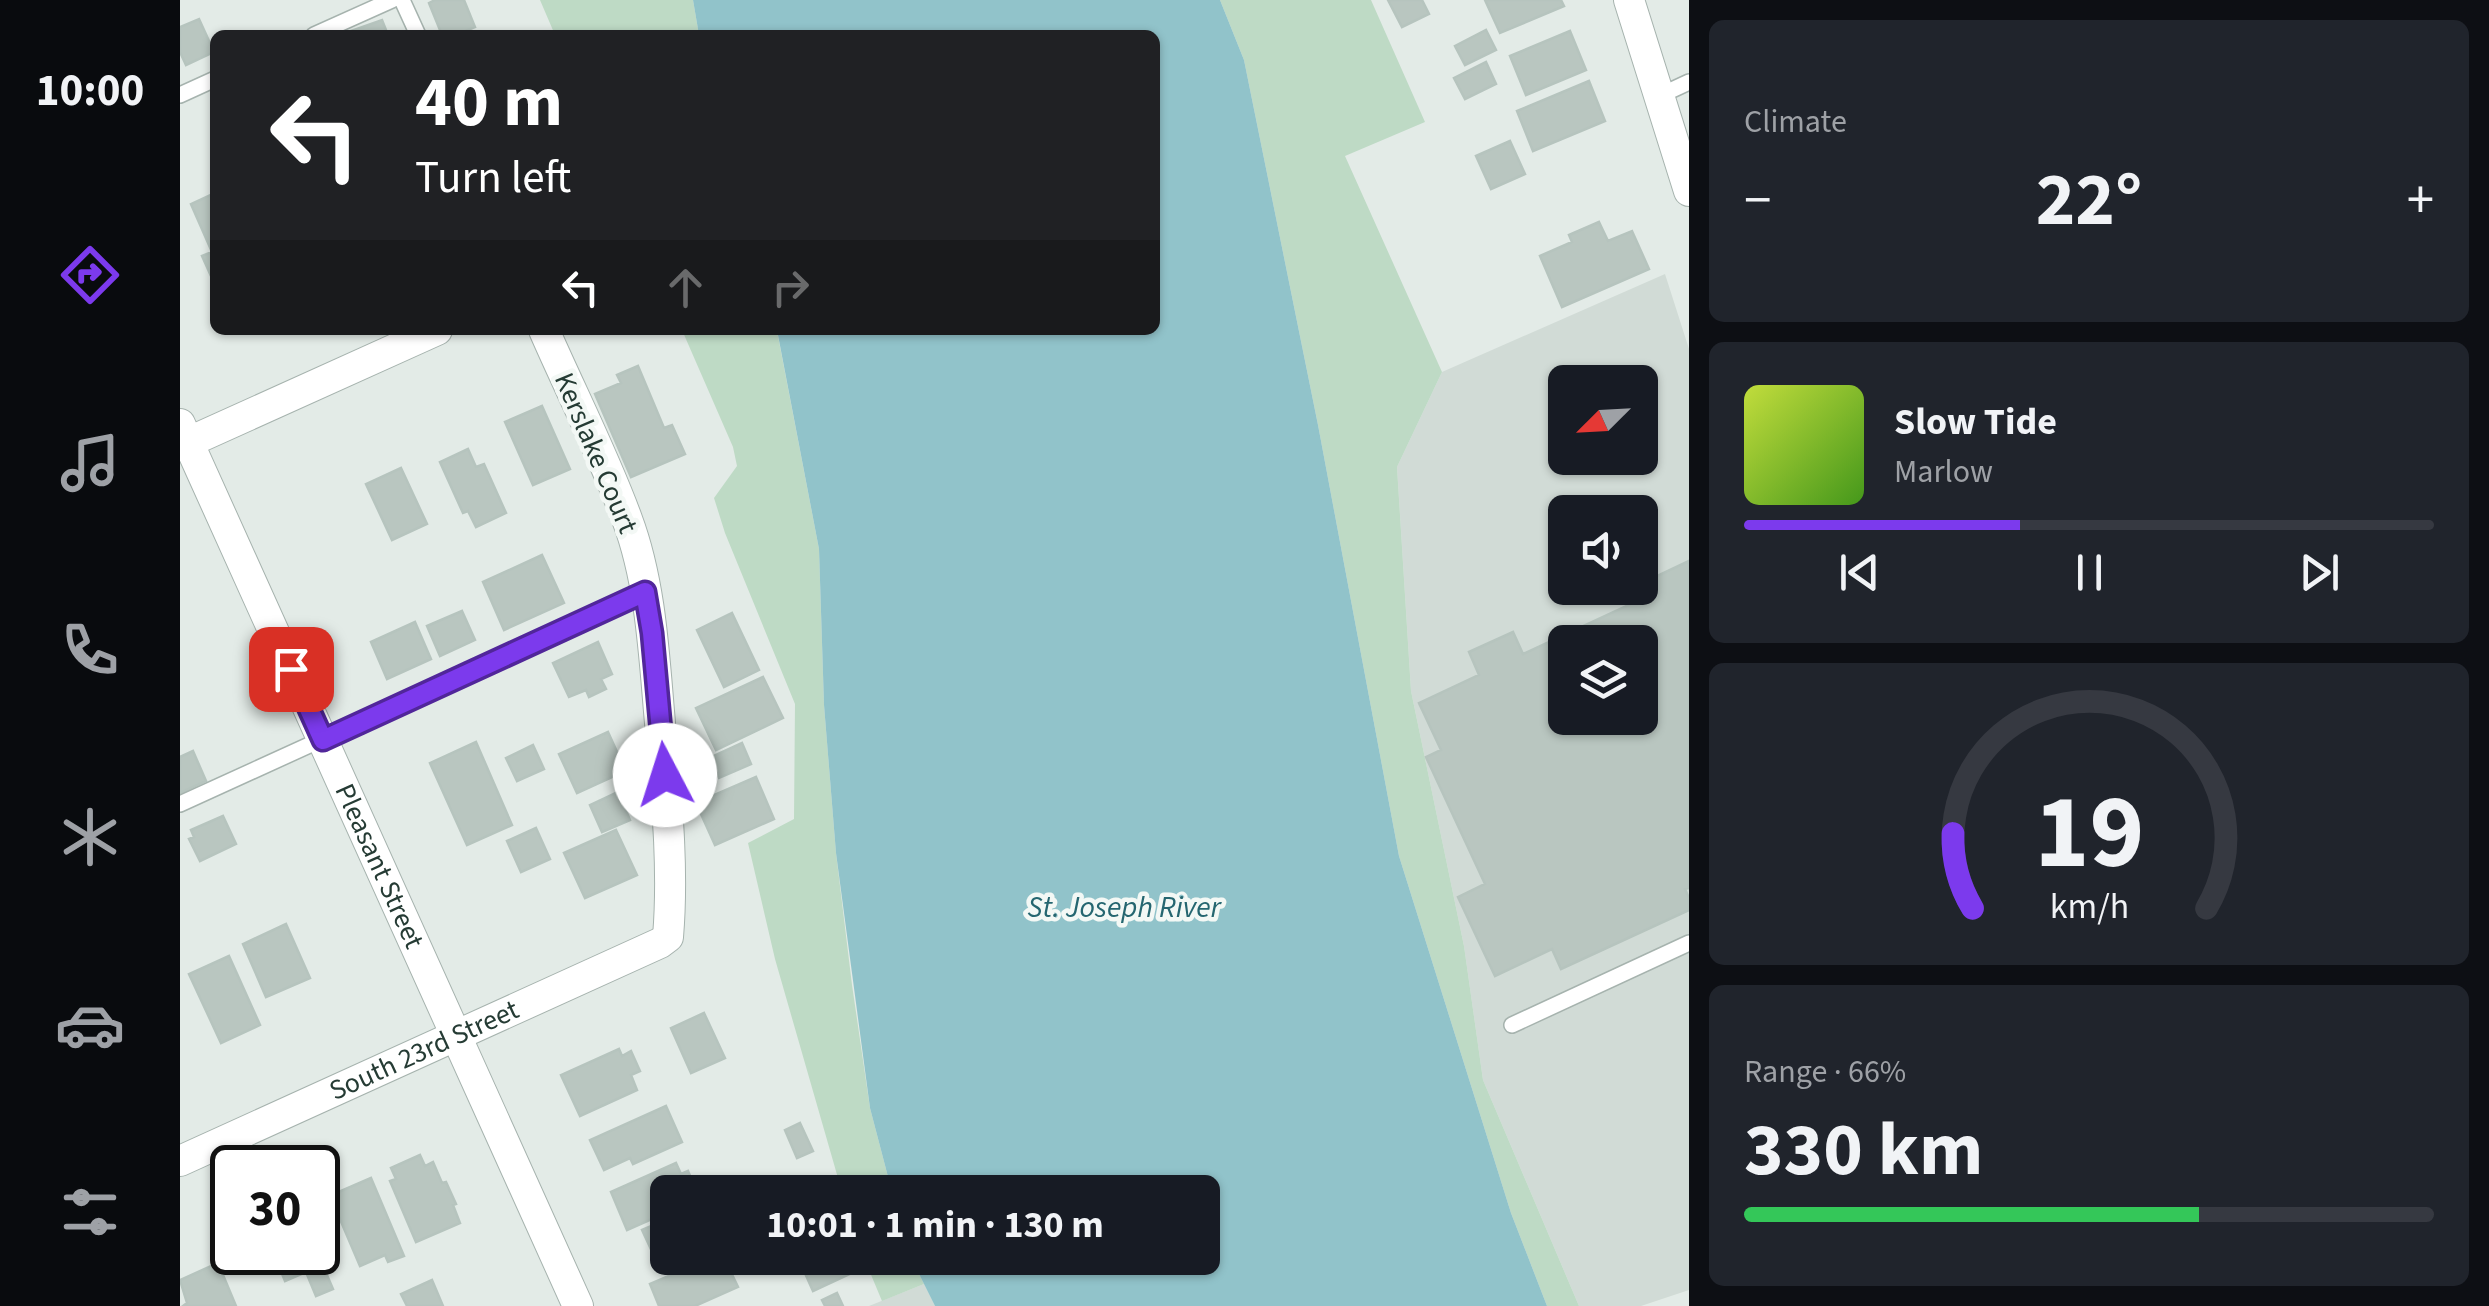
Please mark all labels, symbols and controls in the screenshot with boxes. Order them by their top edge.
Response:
text: 40 m [415,53,563,153]
text: 10:00 [36,59,144,123]
icon: left [250,70,380,200]
text: Climate [1744,99,1847,145]
text: Turn left [415,146,571,210]
text: 22° [2036,147,2142,254]
text: − [1744,162,1771,240]
text: + [2407,162,2434,240]
icon: directions [55,240,125,310]
icon: left [553,260,608,315]
icon: ahead [658,260,713,315]
icon: right [763,260,818,315]
north arrow [1548,365,1658,475]
map controls [1548,365,1658,735]
street label: Kerslake Court [544,367,648,540]
text: Slow Tide [1894,395,2057,449]
icon: music [55,428,125,498]
text: Marlow [1894,449,1993,495]
button: sound [1548,495,1658,605]
icon: previous [1832,545,1887,600]
icon: pause [2062,545,2117,600]
icon: next [2292,545,2347,600]
icon: phone [55,615,125,685]
button: layers [1548,625,1658,735]
pin [249,627,334,712]
icon: arrive [264,642,319,697]
position arrow [613,723,717,827]
text: 19 [2034,760,2144,908]
street label: Pleasant Street [325,777,434,955]
icon: climate [55,802,125,872]
text: km/h [2049,881,2129,932]
water label: St. Joseph River [1027,886,1223,929]
icon: car [55,990,125,1060]
street label: South 23rd Street [323,990,526,1111]
text: Range · 66% [1744,1049,1906,1095]
text: 330 km [1744,1097,1983,1204]
speed limit sign: 30 [210,1145,340,1275]
icon: filters [55,1177,125,1247]
text: 10:01 · 1 min · 130 m [766,1198,1104,1252]

